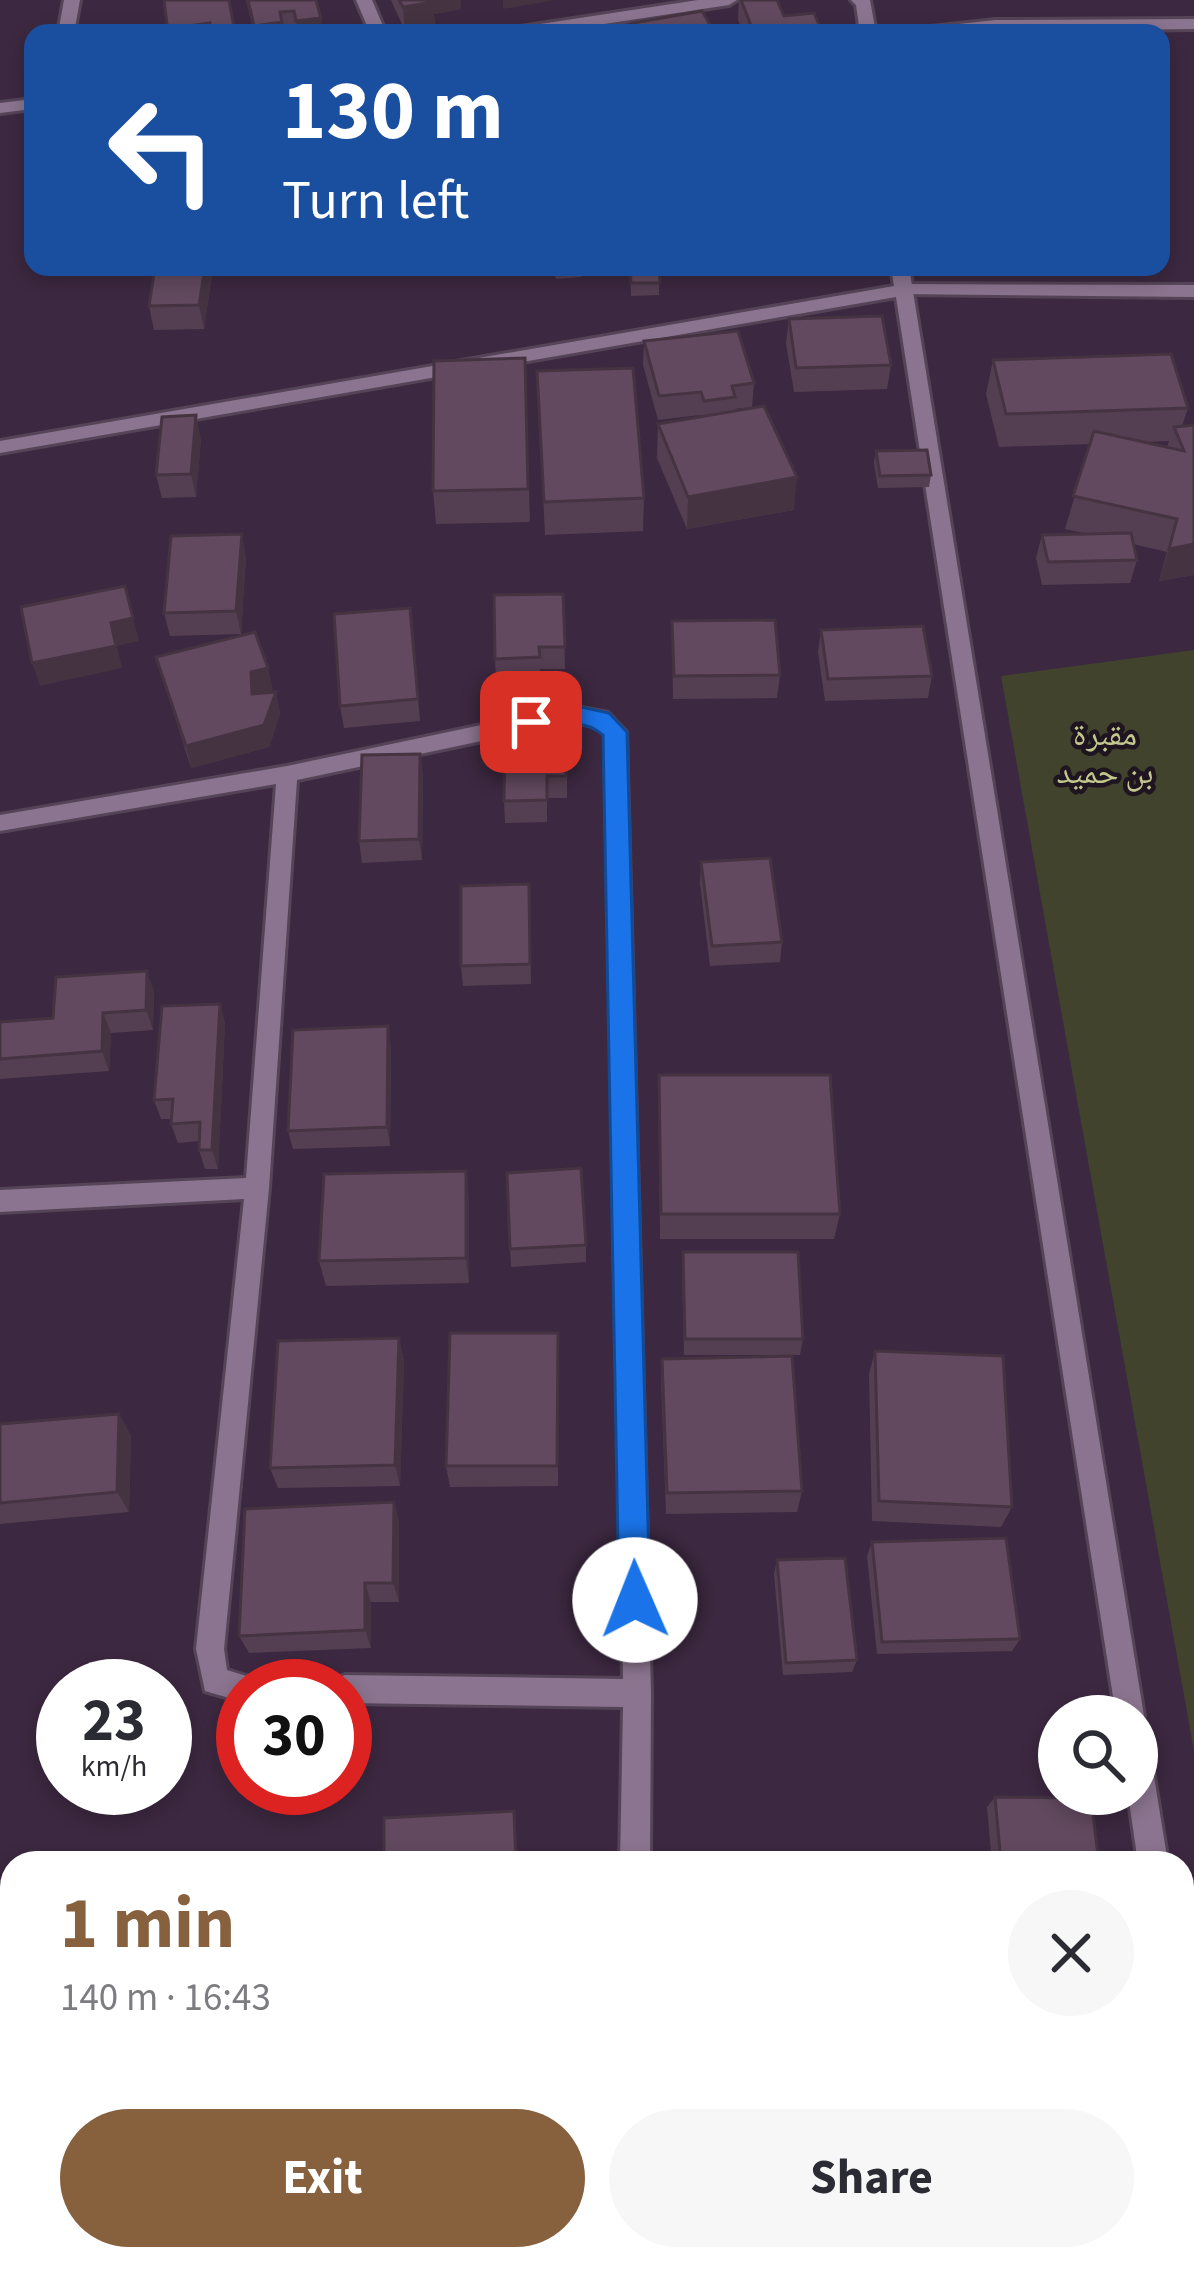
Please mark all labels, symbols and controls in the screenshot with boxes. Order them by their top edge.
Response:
text: 130 m [282,52,504,172]
icon: left [84,72,240,228]
text: Turn left [282,163,469,240]
pin [480,671,582,773]
icon: arrive [498,689,564,755]
park label: مقبرة بن حميد [1056,711,1154,796]
position arrow [572,1537,698,1663]
speed limit sign: 30 [216,1659,372,1815]
text: 23 [82,1679,146,1764]
map controls [1038,1695,1158,1815]
button: search [1038,1695,1158,1815]
text: km/h [81,1745,147,1788]
text: 1 min [60,1873,235,1976]
button: close [1008,1890,1134,2016]
text: 140 m · 16:43 [60,1970,271,2026]
button: Exit [60,2109,585,2247]
button: Share [609,2109,1134,2247]

